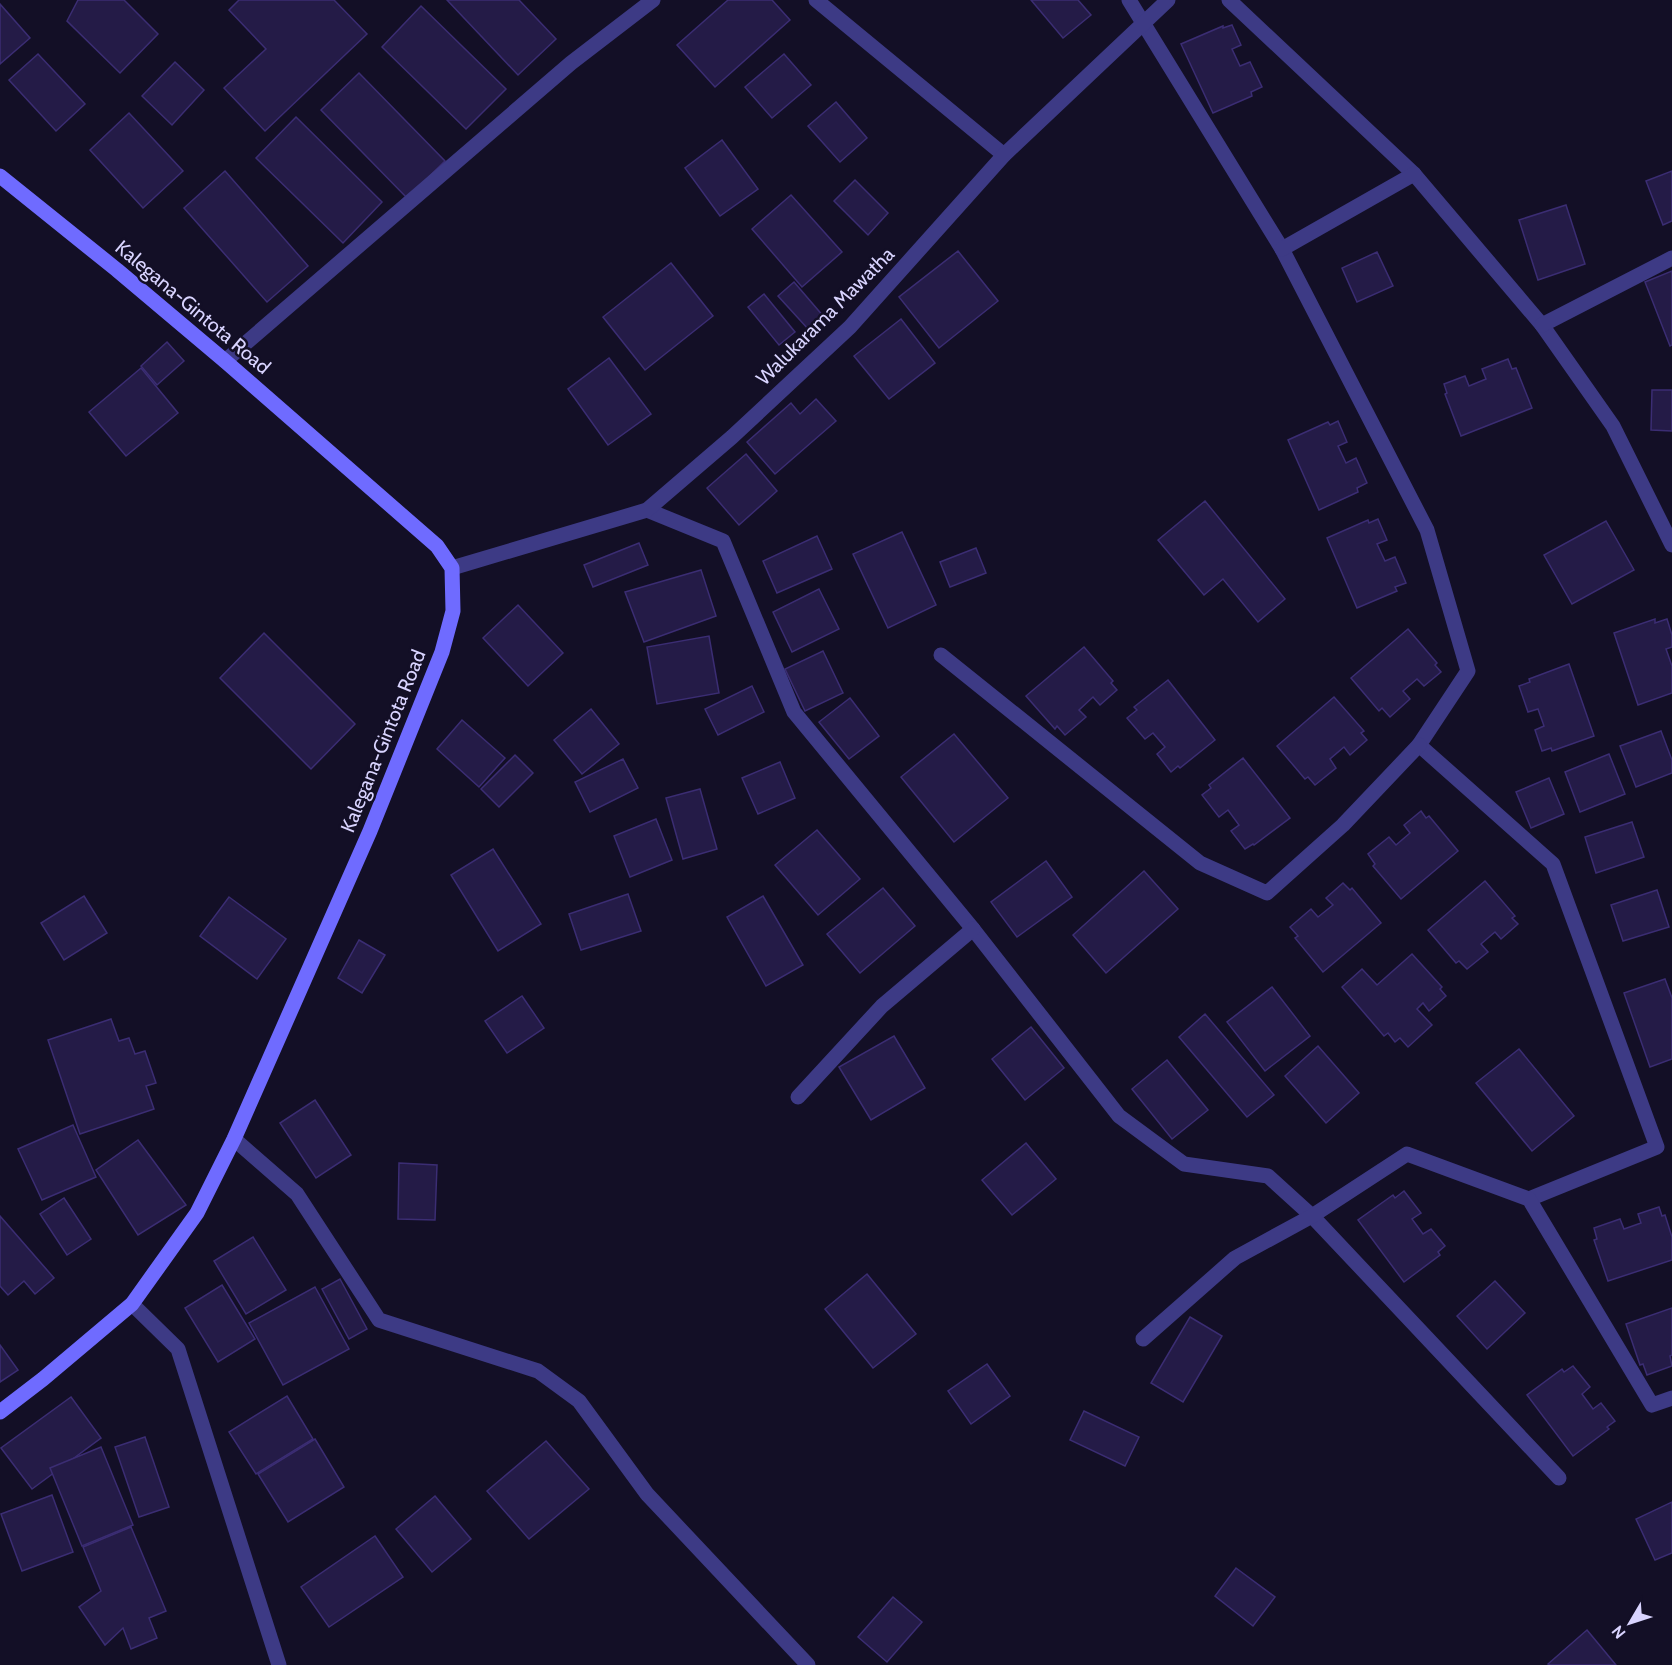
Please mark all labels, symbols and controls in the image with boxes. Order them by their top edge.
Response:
street label: Kalegana-Gintota Road [111,235,275,379]
street label: Walukarama Mawatha [751,242,899,390]
street label: Kalegana-Gintota Road [335,646,431,836]
north arrow [1600,1593,1660,1653]
text: N [1608,1622,1630,1642]

